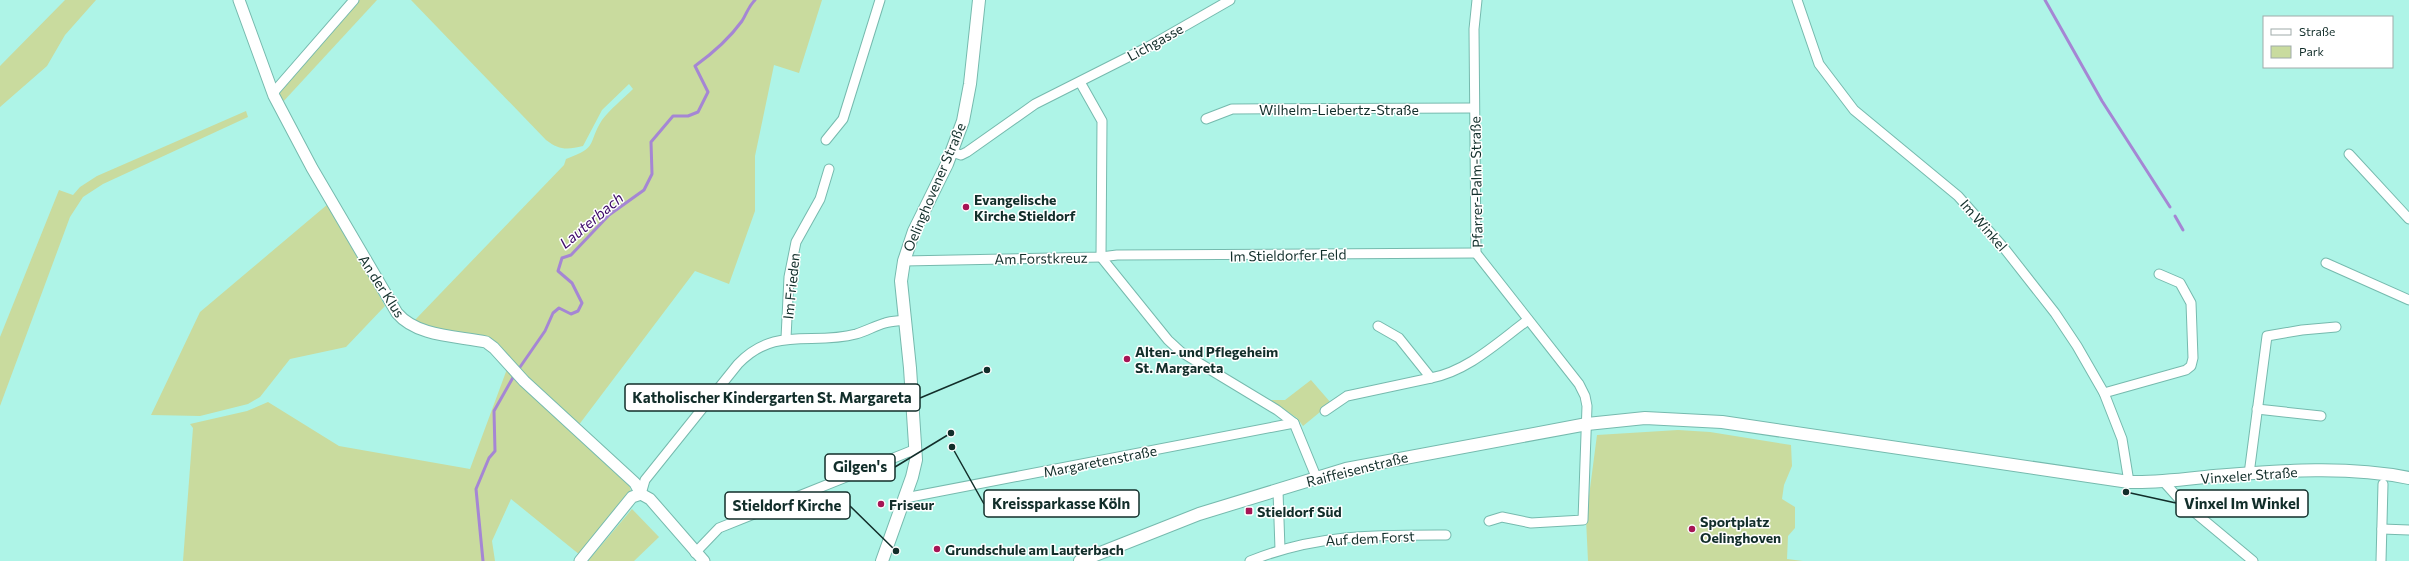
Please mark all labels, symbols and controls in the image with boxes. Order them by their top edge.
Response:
legend [2263,16,2393,68]
street label: Lichgasse [1124,20,1186,64]
text: Straße [2299,24,2335,38]
text: Park [2299,44,2325,58]
street label: Wilhelm-Liebertz-Straße [1259,101,1419,118]
street label: Pfarrer-Palm-Straße [1466,116,1486,248]
street label: Oelinghovener Straße [899,120,969,254]
water label: Lauterbach [556,188,626,252]
place label: Evangelische Kirche Stieldorf [974,191,1076,224]
street label: Im Winkel [1957,196,2011,254]
marker: Evangelische Kirche Stieldorf [961,202,971,212]
street label: Im Stieldorfer Feld [1229,245,1347,265]
street label: Am Forstkreuz [994,249,1088,267]
street label: An der Klus [355,251,409,321]
street label: Im Frieden [779,252,803,320]
place label: Alten- und Pflegeheim St. Margareta [1135,343,1278,376]
marker: Alten- und Pflegeheim St. Margareta [1122,354,1132,364]
callout: Katholischer Kindergarten St. Margareta [625,384,920,411]
text: Katholischer Kindergarten St. Margareta [632,388,912,406]
street label: Margaretenstraße [1042,442,1158,480]
street label: Raiffeisenstraße [1304,448,1410,490]
callout: Gilgen's [825,454,895,481]
text: Gilgen's [833,457,887,475]
street label: Vinxeler Straße [2200,463,2298,487]
callout: Kreissparkasse Köln [984,490,1139,517]
callout: Vinxel Im Winkel [2176,490,2308,517]
callout: Stieldorf Kirche [725,492,850,519]
text: Kreissparkasse Köln [992,494,1130,512]
text: Vinxel Im Winkel [2184,494,2300,512]
text: Stieldorf Kirche [733,496,841,514]
place label: Friseur [889,496,935,513]
marker: Friseur [876,499,886,509]
place label: Stieldorf Süd [1257,503,1342,520]
marker: Stieldorf Süd [1244,506,1254,516]
place label: Sportplatz Oelinghoven [1700,513,1781,546]
marker: Sportplatz Oelinghoven [1687,524,1697,534]
street label: Auf dem Forst [1325,527,1415,549]
place label: Grundschule am Lauterbach [945,541,1124,558]
marker: Grundschule am Lauterbach [932,544,942,554]

